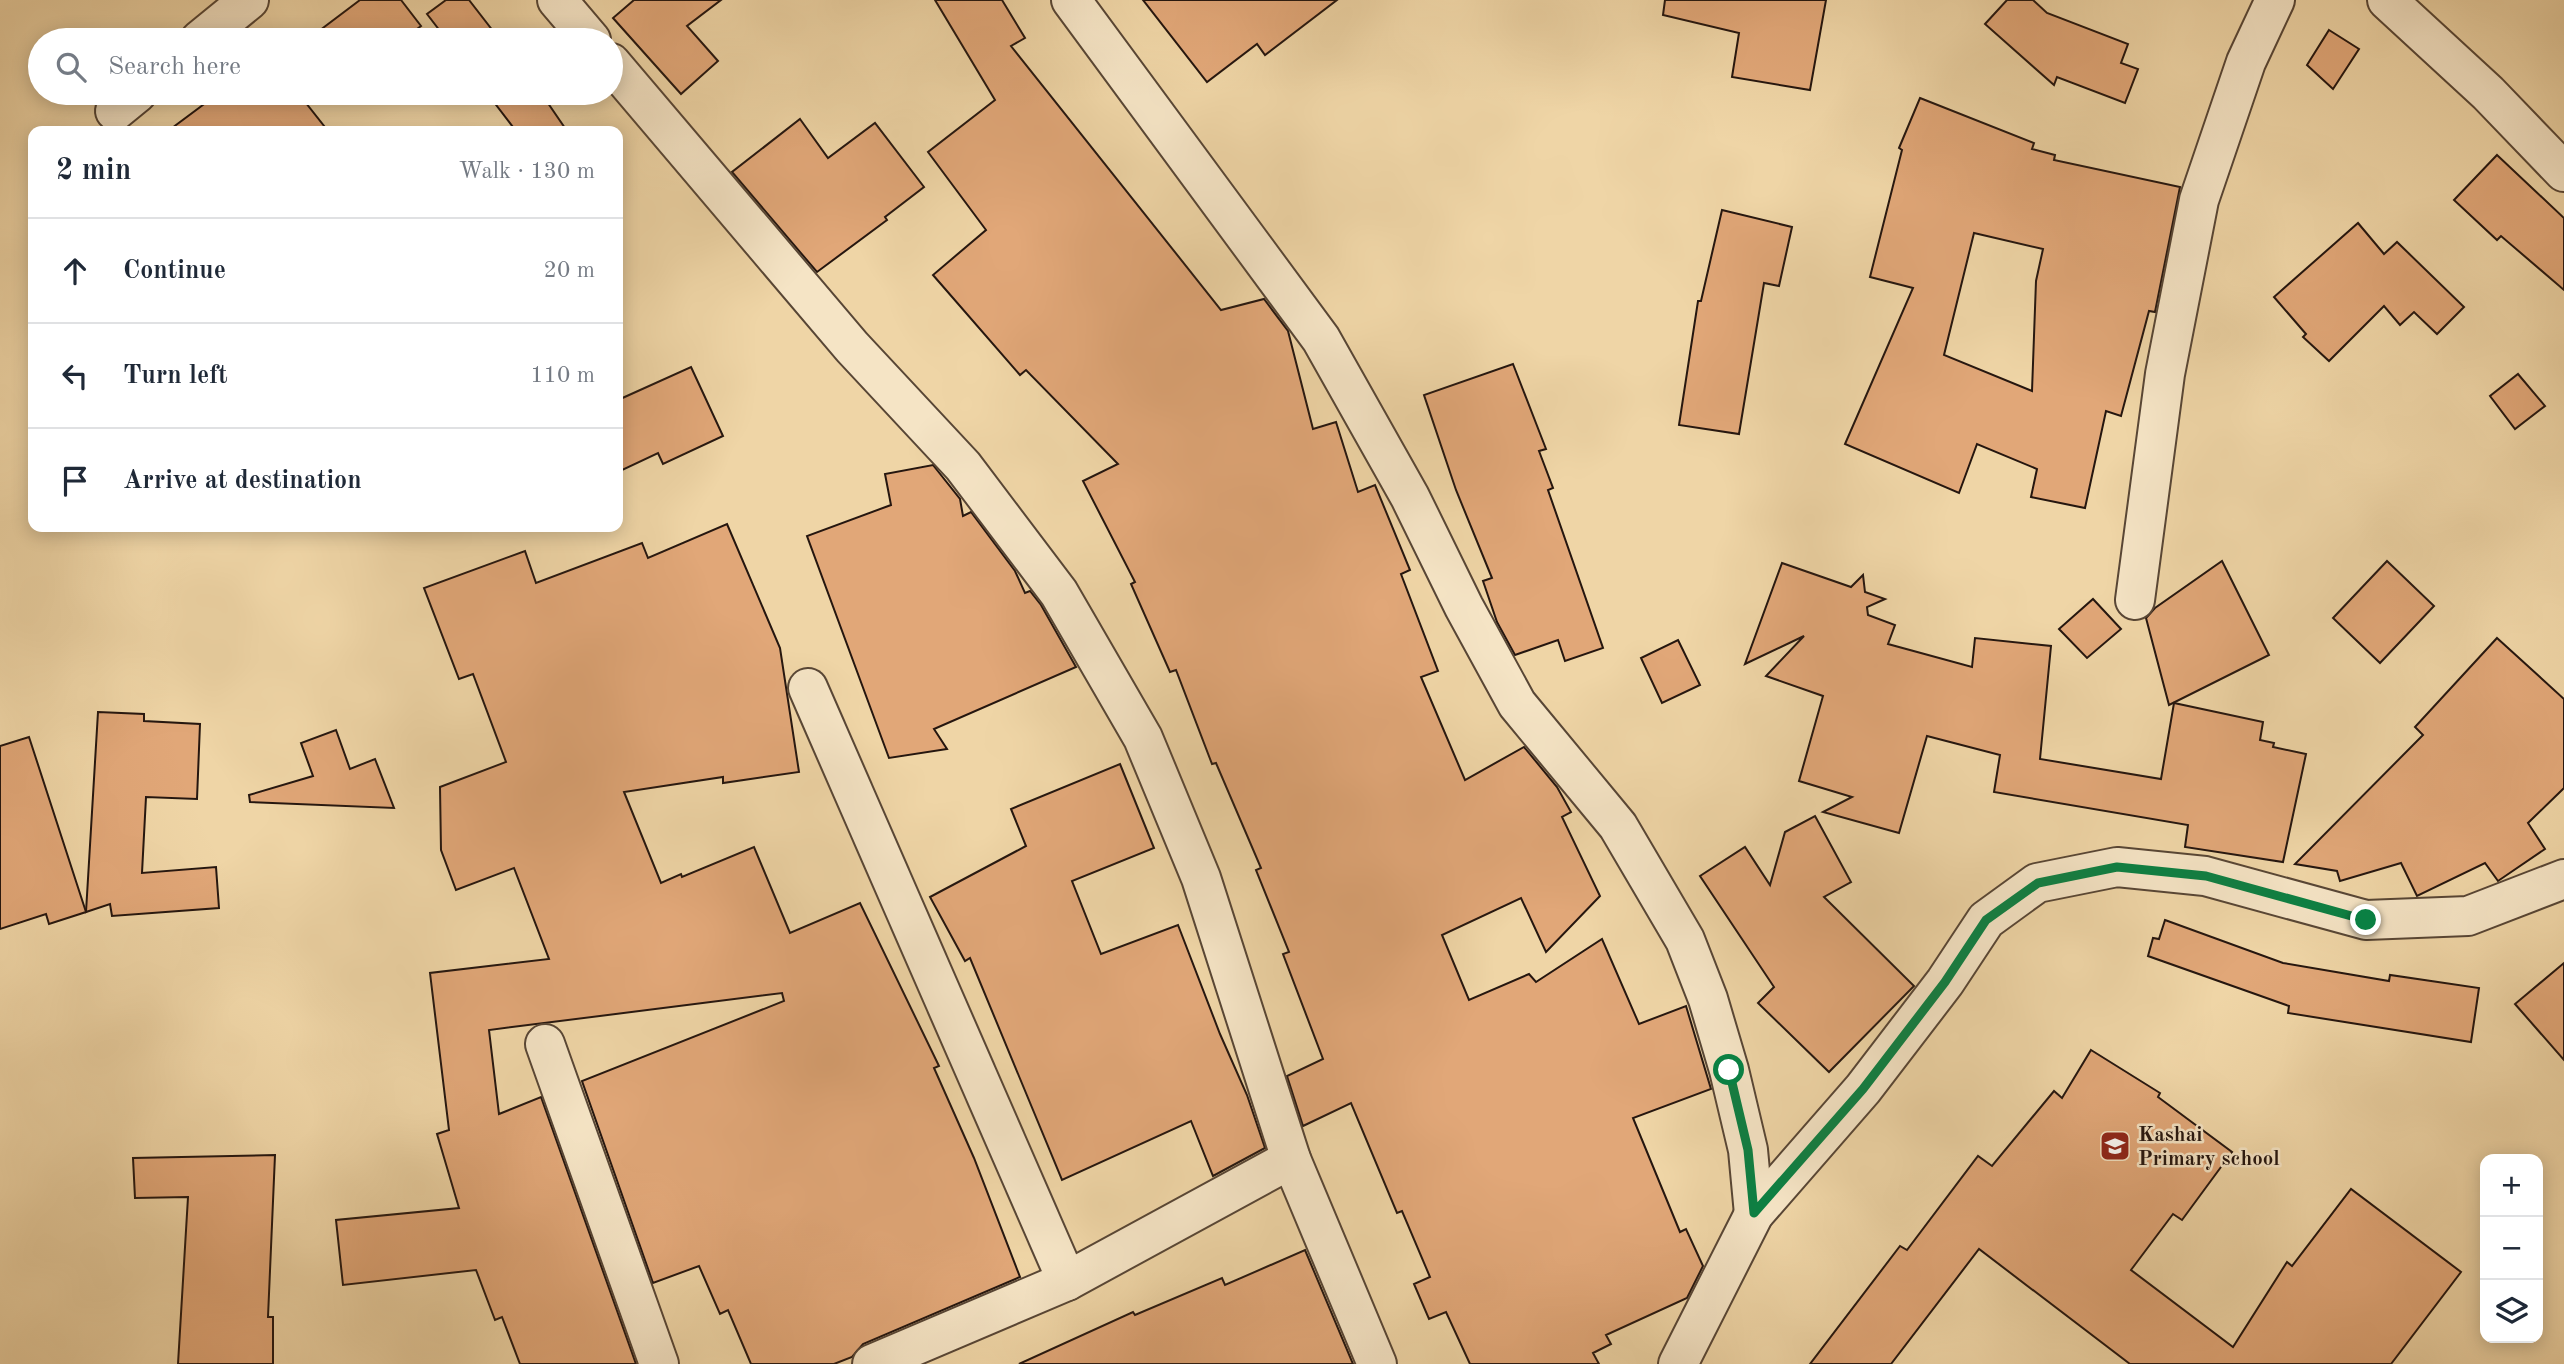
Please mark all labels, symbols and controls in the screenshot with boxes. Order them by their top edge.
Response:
search box [28,28,623,105]
icon: search [52,48,90,86]
text: Search here [108,54,241,80]
text: 2 min [56,156,131,186]
text: Walk · 130 m [459,160,595,183]
icon: ahead [56,252,94,290]
text: Continue [123,258,226,284]
text: 20 m [544,259,595,282]
icon: left [56,357,94,395]
text: Turn left [123,363,228,389]
text: 110 m [530,364,595,387]
icon: arrive [56,462,94,500]
text: Arrive at destination [123,468,362,494]
route end [2350,904,2381,935]
route start [1713,1054,1744,1085]
place label: Kashai Primary school [2138,1125,2280,1170]
school or university icon: Kashai Primary school [2098,1129,2132,1163]
map controls [2480,1154,2543,1343]
button: + [2480,1154,2543,1217]
button: − [2480,1217,2543,1280]
button: layers [2480,1280,2543,1343]

